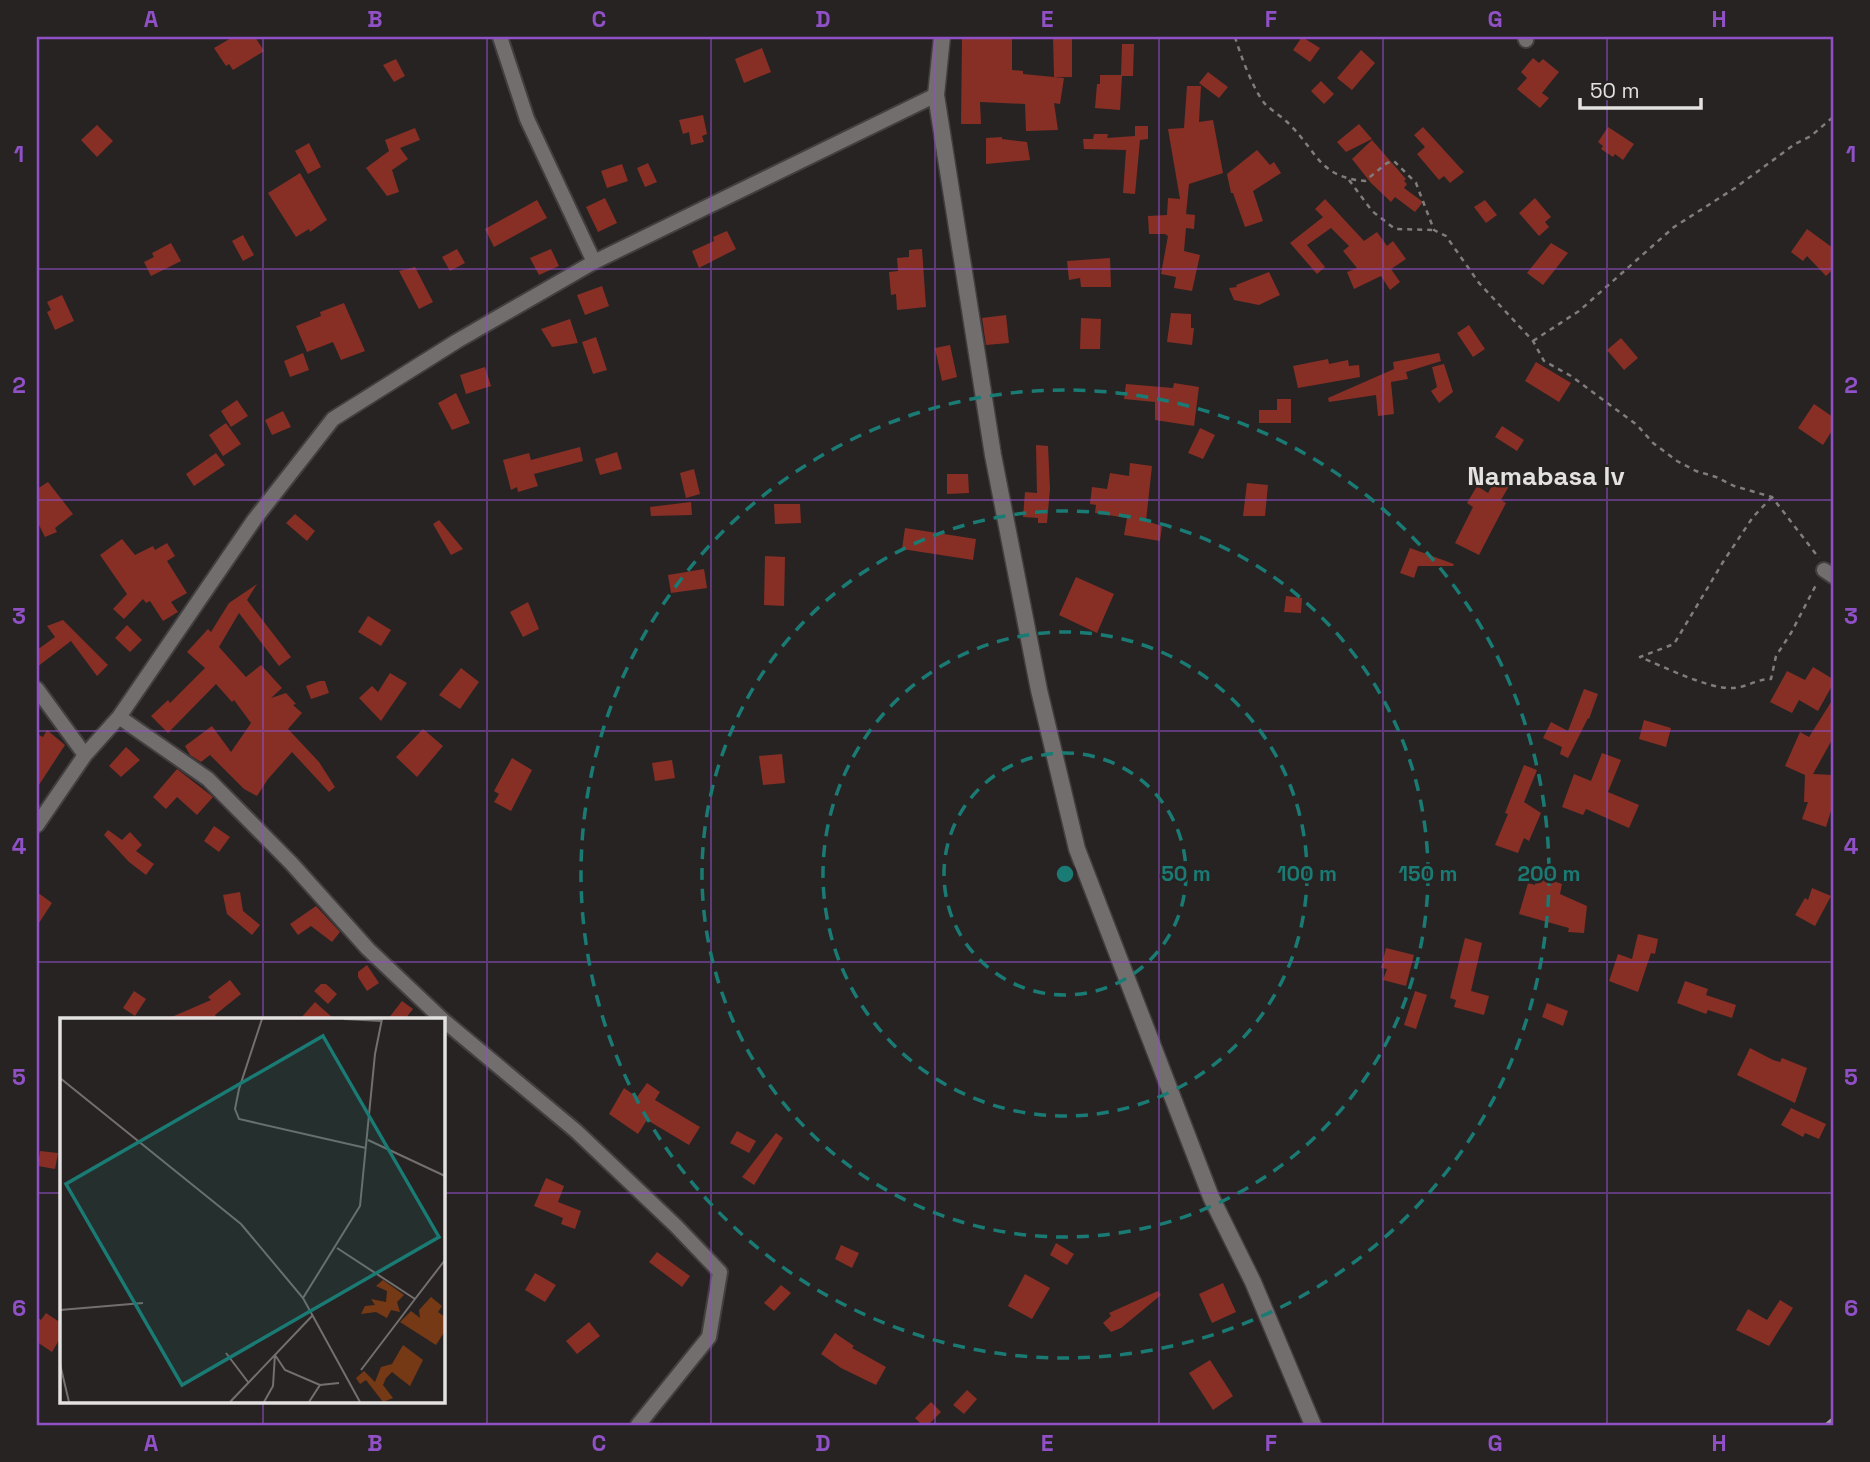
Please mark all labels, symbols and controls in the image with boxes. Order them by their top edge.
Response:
text: A [144,4,159,34]
text: B [367,4,383,34]
text: C [592,4,606,34]
text: D [815,4,831,34]
text: E [1041,4,1053,34]
text: F [1265,4,1277,34]
text: G [1487,4,1503,34]
text: H [1711,4,1727,34]
scale bar [1580,66,1700,110]
text: 50 m [1590,77,1640,104]
text: 1 [14,139,24,169]
text: 1 [1846,139,1856,169]
text: 2 [12,370,26,400]
text: 2 [1844,370,1858,400]
district label: Namabasa Iv [1467,459,1625,493]
text: 3 [12,601,26,631]
text: 3 [1844,601,1858,631]
text: 4 [12,831,27,861]
text: 4 [1844,831,1859,861]
text: 50 m [1161,860,1211,887]
text: 100 m [1277,860,1337,887]
text: 150 m [1399,860,1457,887]
text: 200 m [1518,860,1580,887]
centre of rings [1053,862,1077,886]
inset map [60,1018,444,1402]
text: 5 [12,1062,26,1092]
text: 5 [1844,1062,1858,1092]
text: 6 [12,1293,26,1323]
text: 6 [1844,1293,1858,1323]
text: A [144,1428,159,1458]
text: B [367,1428,383,1458]
text: C [592,1428,606,1458]
text: D [815,1428,831,1458]
text: E [1041,1428,1053,1458]
text: F [1265,1428,1277,1458]
text: G [1487,1428,1503,1458]
text: H [1711,1428,1727,1458]

